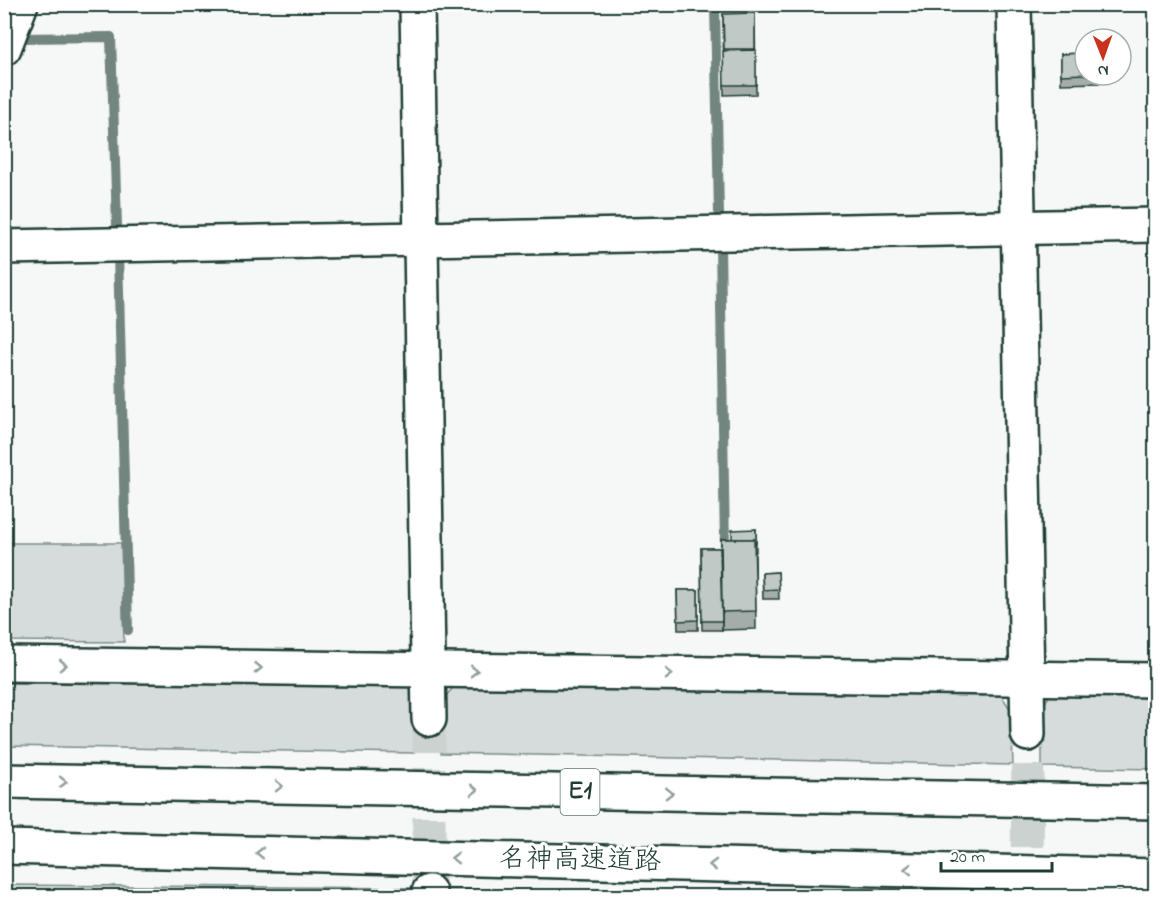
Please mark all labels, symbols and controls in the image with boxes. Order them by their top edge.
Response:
north arrow [1073,27,1133,87]
text: N [1097,58,1109,82]
one-way arrow [58,659,67,671]
one-way arrow [253,662,262,674]
one-way arrow [469,665,478,677]
one-way arrow [664,668,673,680]
road number: E1 [560,769,600,815]
one-way arrow [58,776,67,789]
one-way arrow [274,780,283,792]
one-way arrow [469,784,478,796]
one-way arrow [664,787,673,799]
scale bar [941,835,1052,873]
street label: 名神高速道路 [499,840,661,882]
text: 20 m [950,845,985,871]
one-way arrow [256,847,265,860]
one-way arrow [451,852,460,864]
one-way arrow [709,858,718,871]
one-way arrow [904,863,913,876]

